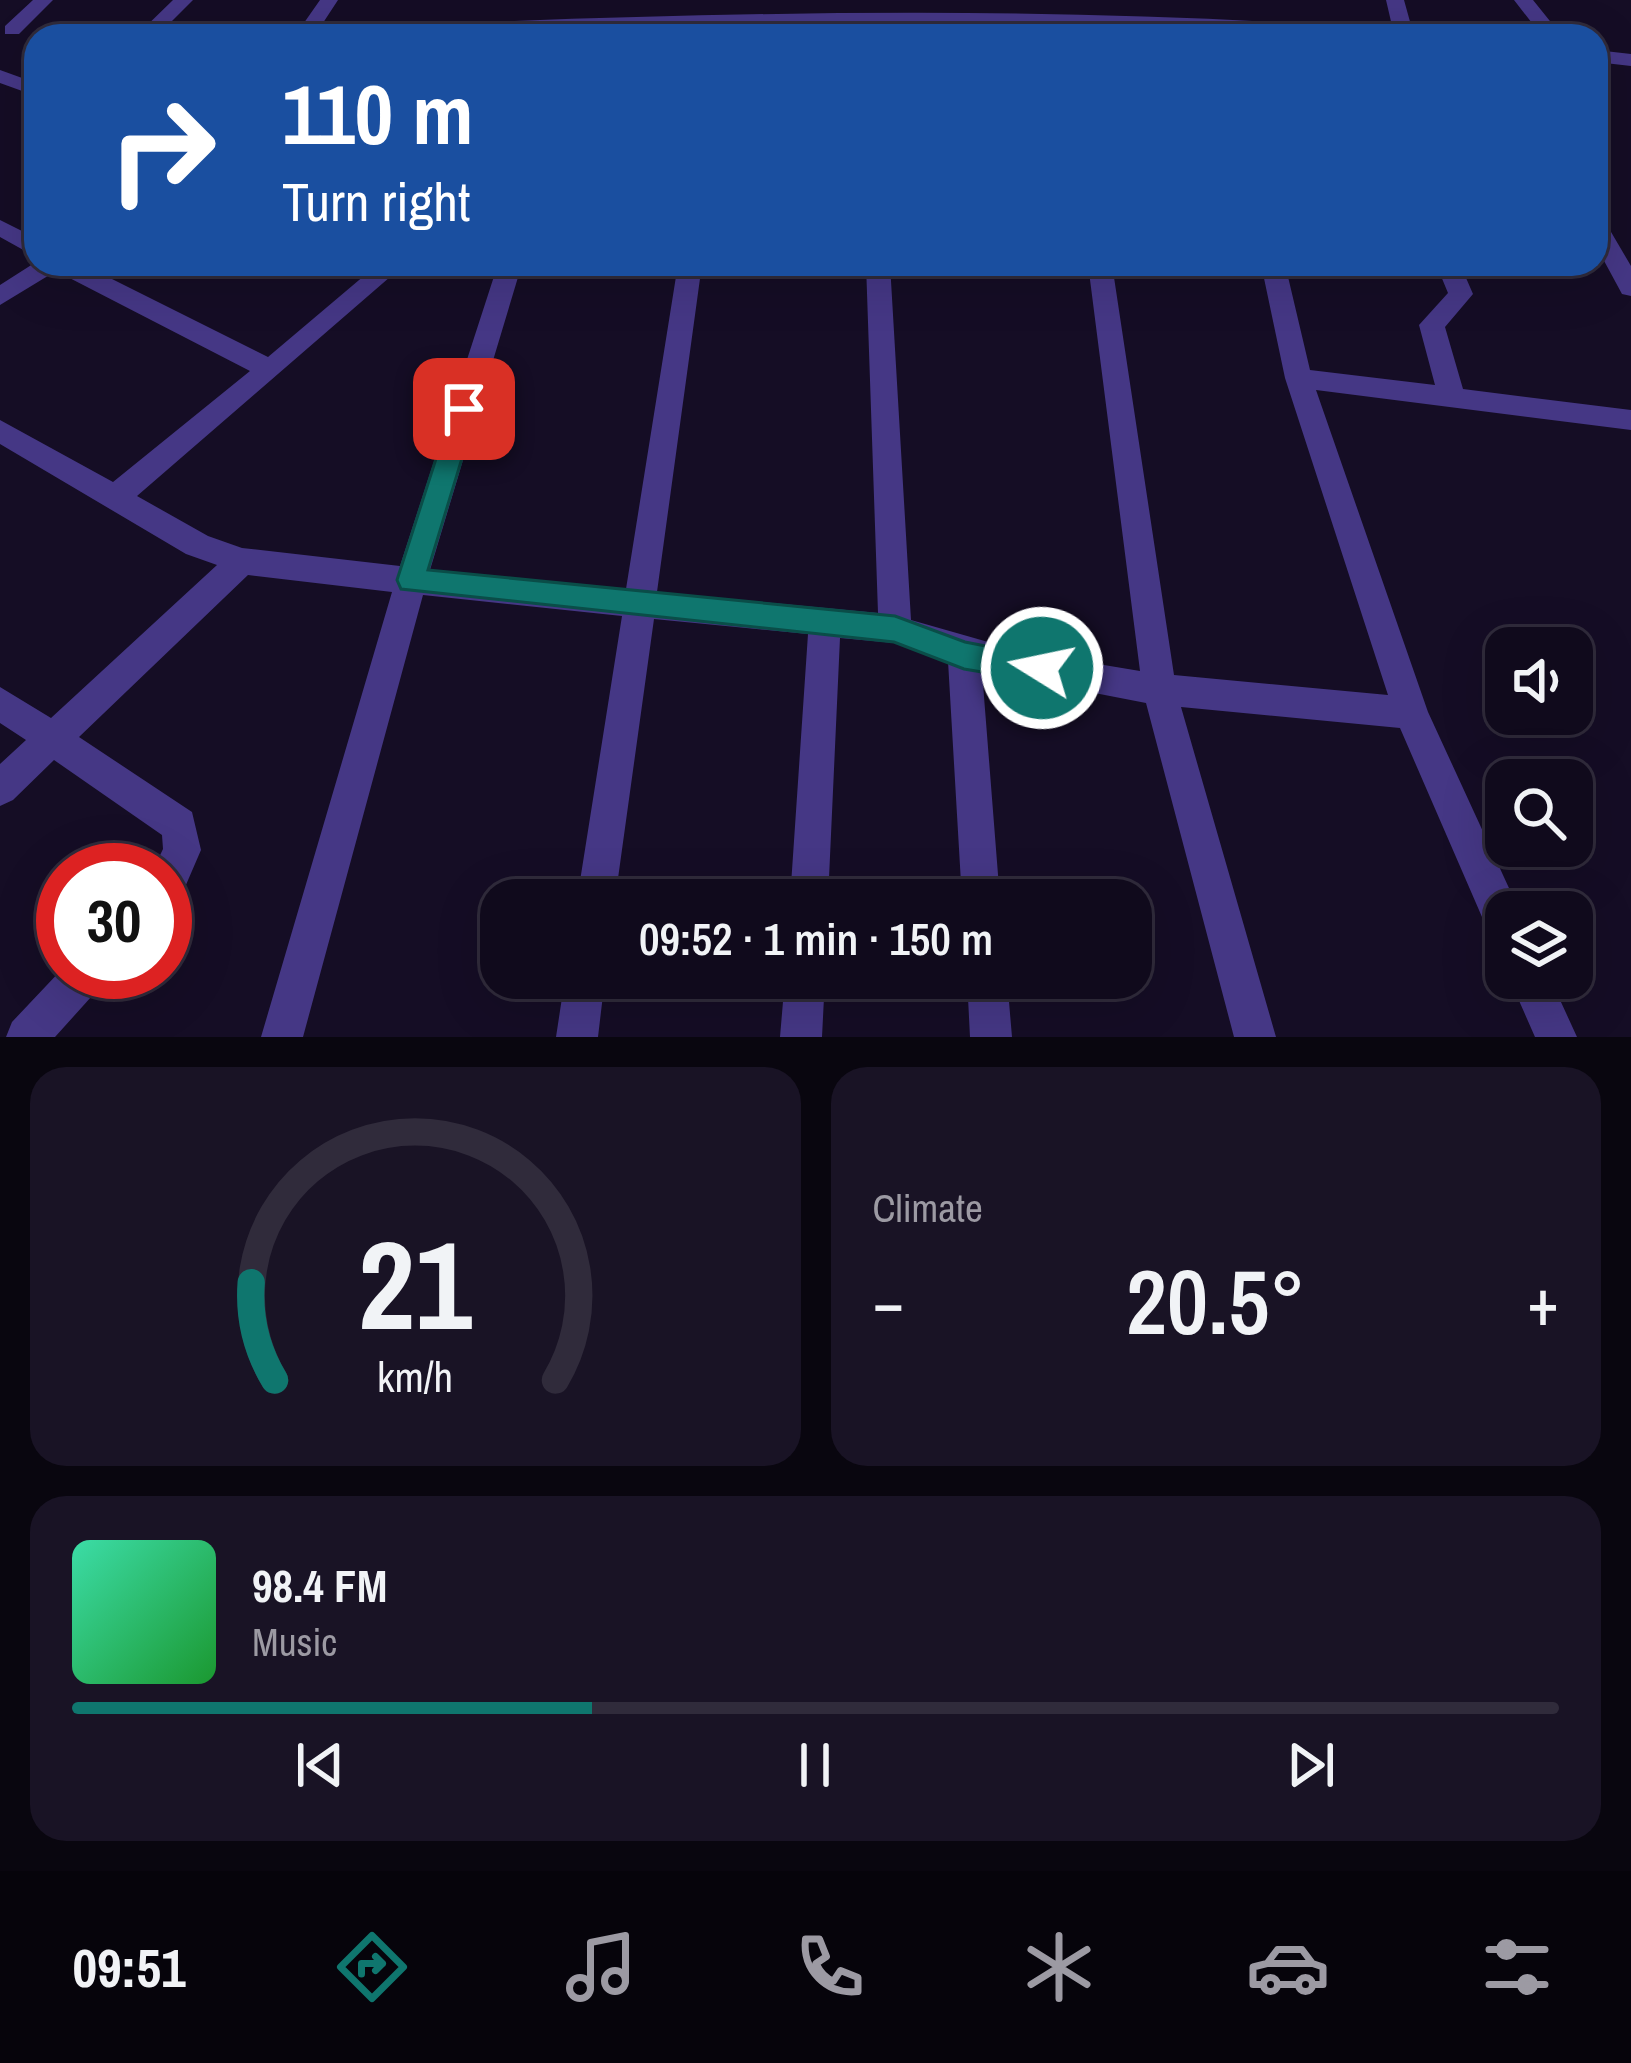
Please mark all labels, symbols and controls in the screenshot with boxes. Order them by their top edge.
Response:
text: 110 m [282,57,474,170]
icon: right [84,72,240,228]
text: Turn right [282,165,470,238]
pin [413,358,515,460]
icon: arrive [431,376,497,442]
position arrow [979,605,1105,731]
map controls [1485,627,1593,999]
button: sound [1485,627,1593,735]
button: search [1485,759,1593,867]
speed limit sign: 30 [36,843,192,999]
button: layers [1485,891,1593,999]
text: 09:52 · 1 min · 150 m [639,908,993,969]
text: Climate [873,1182,983,1234]
text: 21 [358,1200,472,1368]
text: 20.5° [1126,1241,1306,1362]
text: − [873,1257,904,1346]
text: + [1527,1257,1559,1346]
text: km/h [377,1347,453,1404]
text: 98.4 FM [252,1555,387,1616]
text: Music [252,1616,337,1668]
icon: previous [287,1732,353,1798]
icon: pause [782,1732,848,1798]
icon: next [1278,1732,1344,1798]
icon: directions [330,1925,414,2009]
icon: music [559,1925,643,2009]
icon: phone [788,1925,872,2009]
icon: climate [1017,1925,1101,2009]
icon: car [1246,1925,1330,2009]
icon: filters [1475,1925,1559,2009]
text: 09:51 [72,1931,186,2004]

